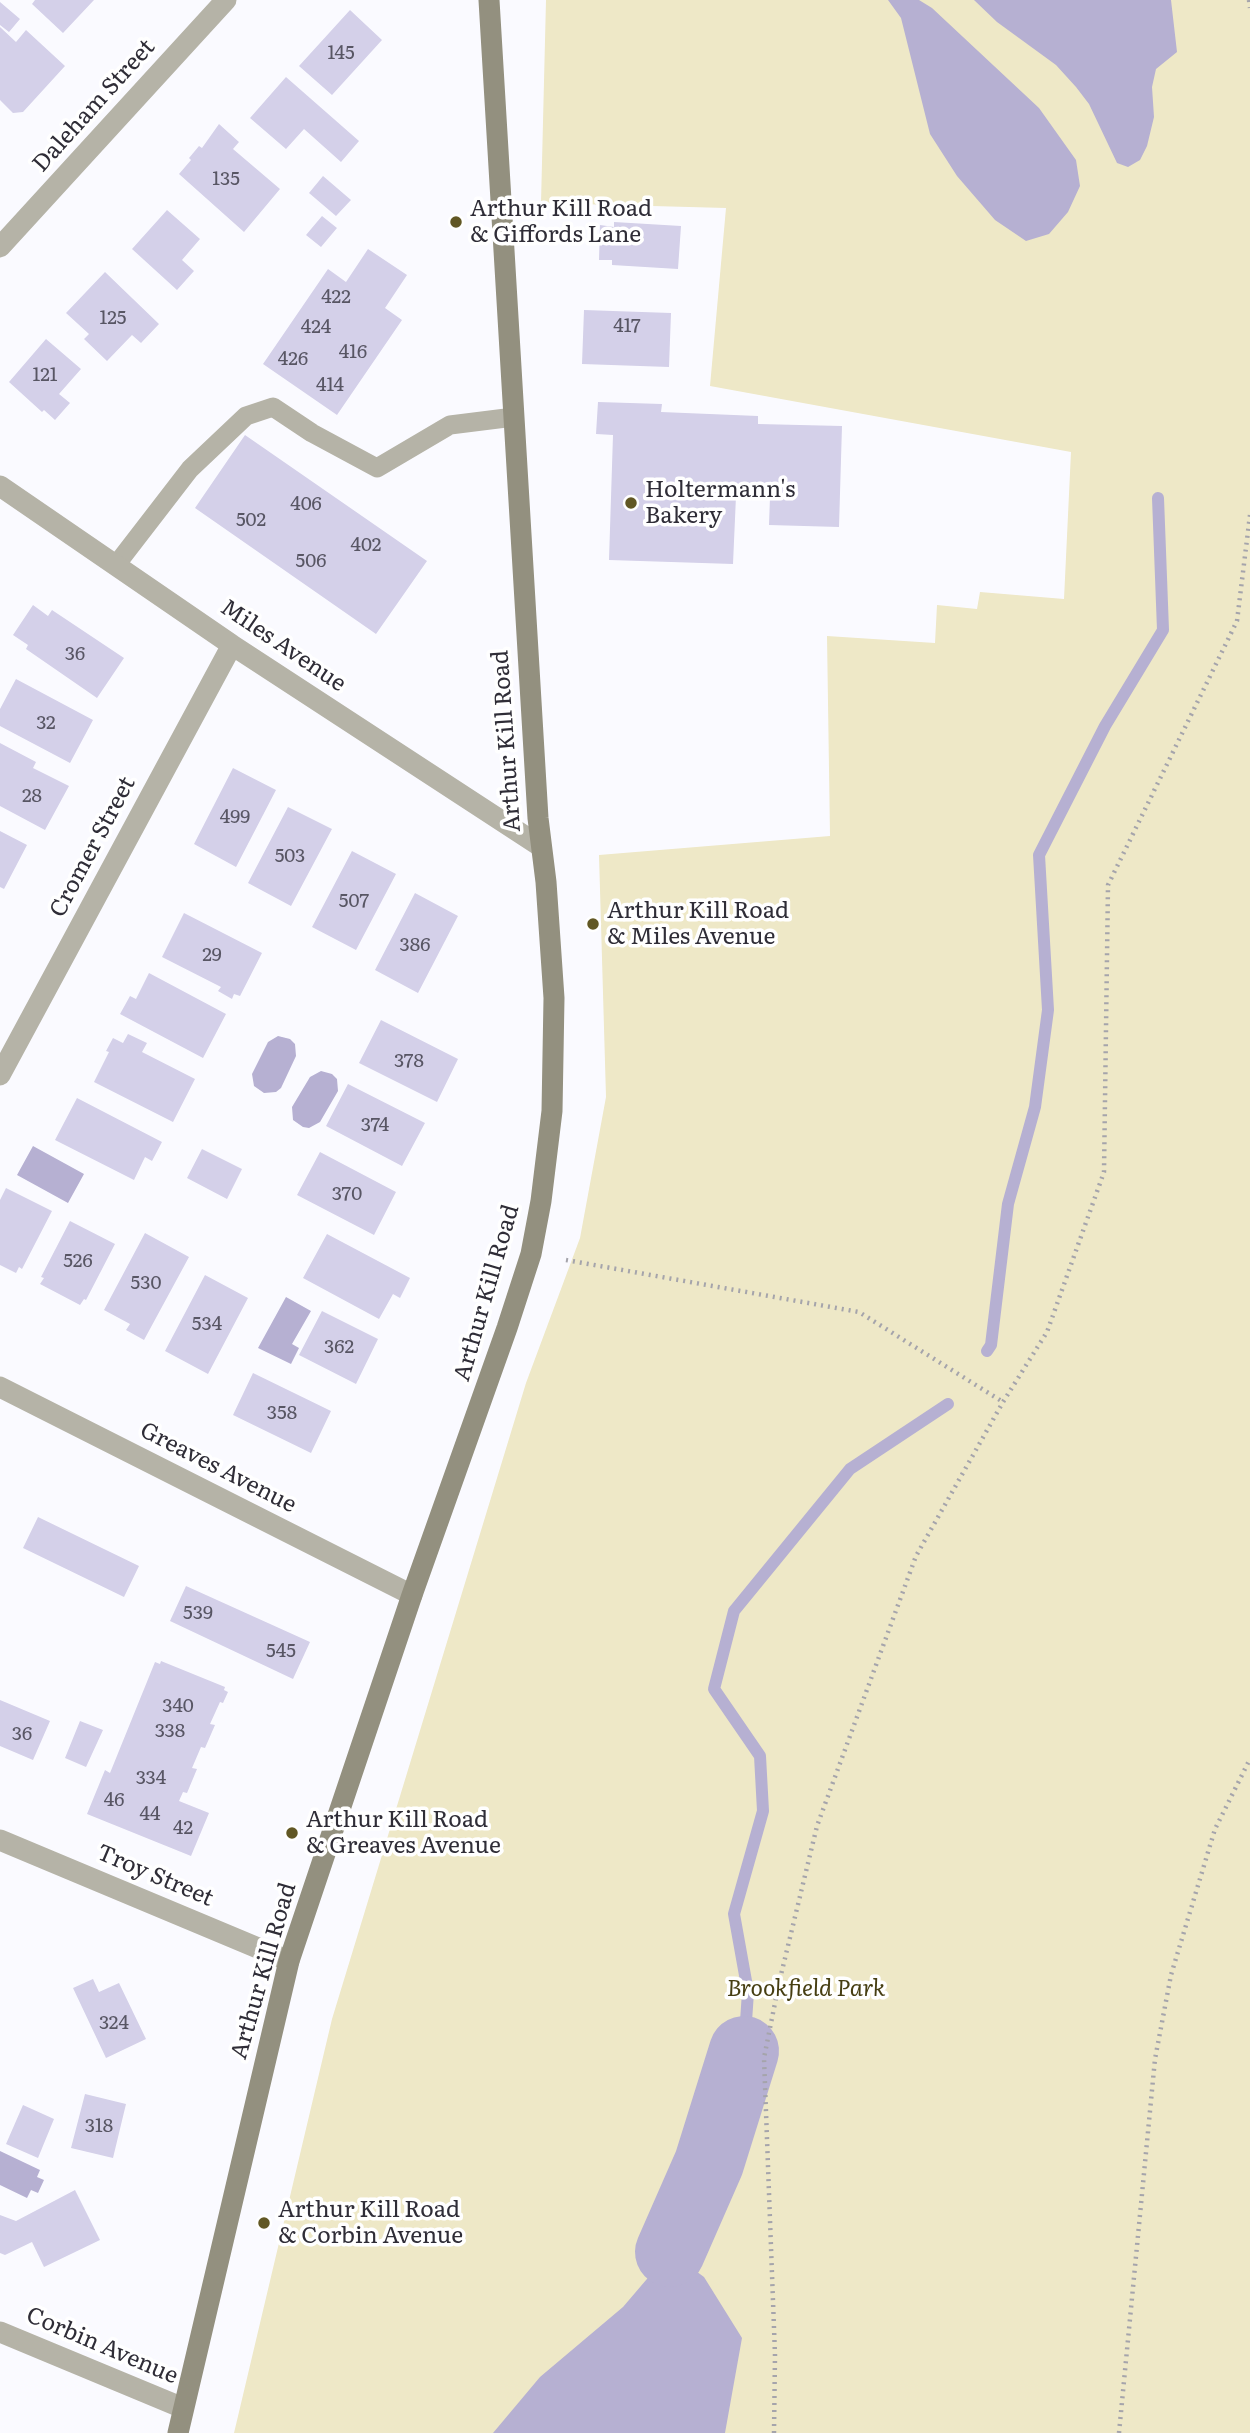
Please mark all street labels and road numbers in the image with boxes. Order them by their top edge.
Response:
street label: Daleham Street [27,34,161,178]
street label: Miles Avenue [215,594,351,698]
street label: Arthur Kill Road [487,649,527,833]
street label: Cromer Street [44,772,142,922]
street label: Arthur Kill Road [449,1202,525,1384]
street label: Greaves Avenue [135,1417,301,1519]
street label: Troy Street [93,1839,217,1913]
street label: Arthur Kill Road [226,1880,302,2062]
street label: Corbin Avenue [22,2302,182,2390]

